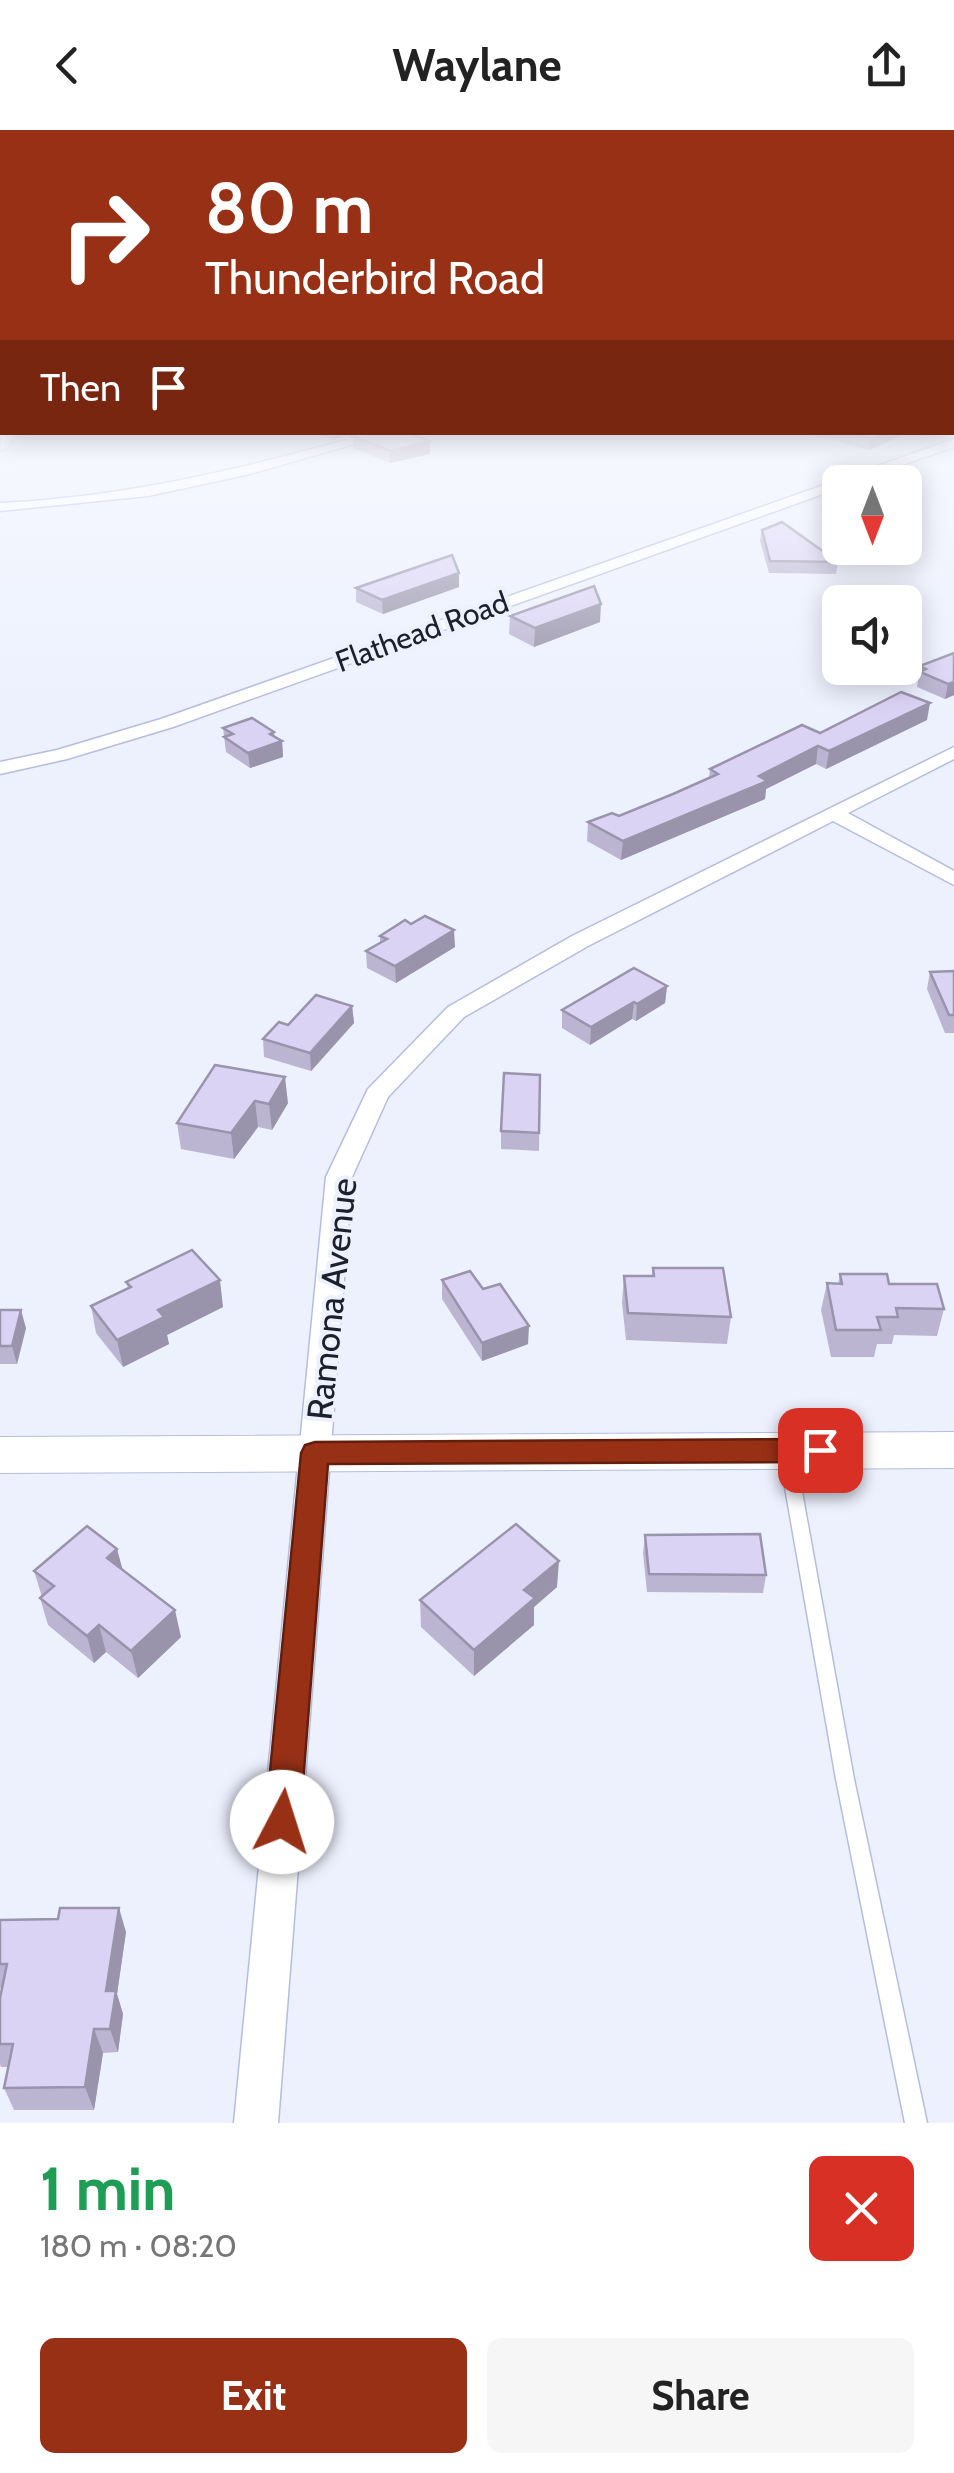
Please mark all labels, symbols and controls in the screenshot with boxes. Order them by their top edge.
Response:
icon: back [40,38,95,93]
text: Waylane [392,38,562,92]
icon: share [859,38,914,93]
text: 80 m [205,165,373,251]
icon: right [40,170,170,300]
text: Thunderbird Road [205,251,545,305]
icon: arrive [141,360,196,415]
text: Then [40,364,121,411]
north arrow [822,465,922,565]
map controls [822,465,922,685]
street label: Flathead Road [330,583,513,680]
button: sound [822,585,922,685]
street label: Ramona Avenue [297,1176,366,1422]
pin [778,1408,863,1493]
icon: arrive [793,1423,848,1478]
position arrow [230,1770,334,1874]
text: 1 min [40,2152,175,2225]
button: close [809,2156,914,2261]
text: 180 m · 08:20 [40,2226,237,2265]
button: Exit [40,2338,467,2453]
button: Share [487,2338,914,2453]

